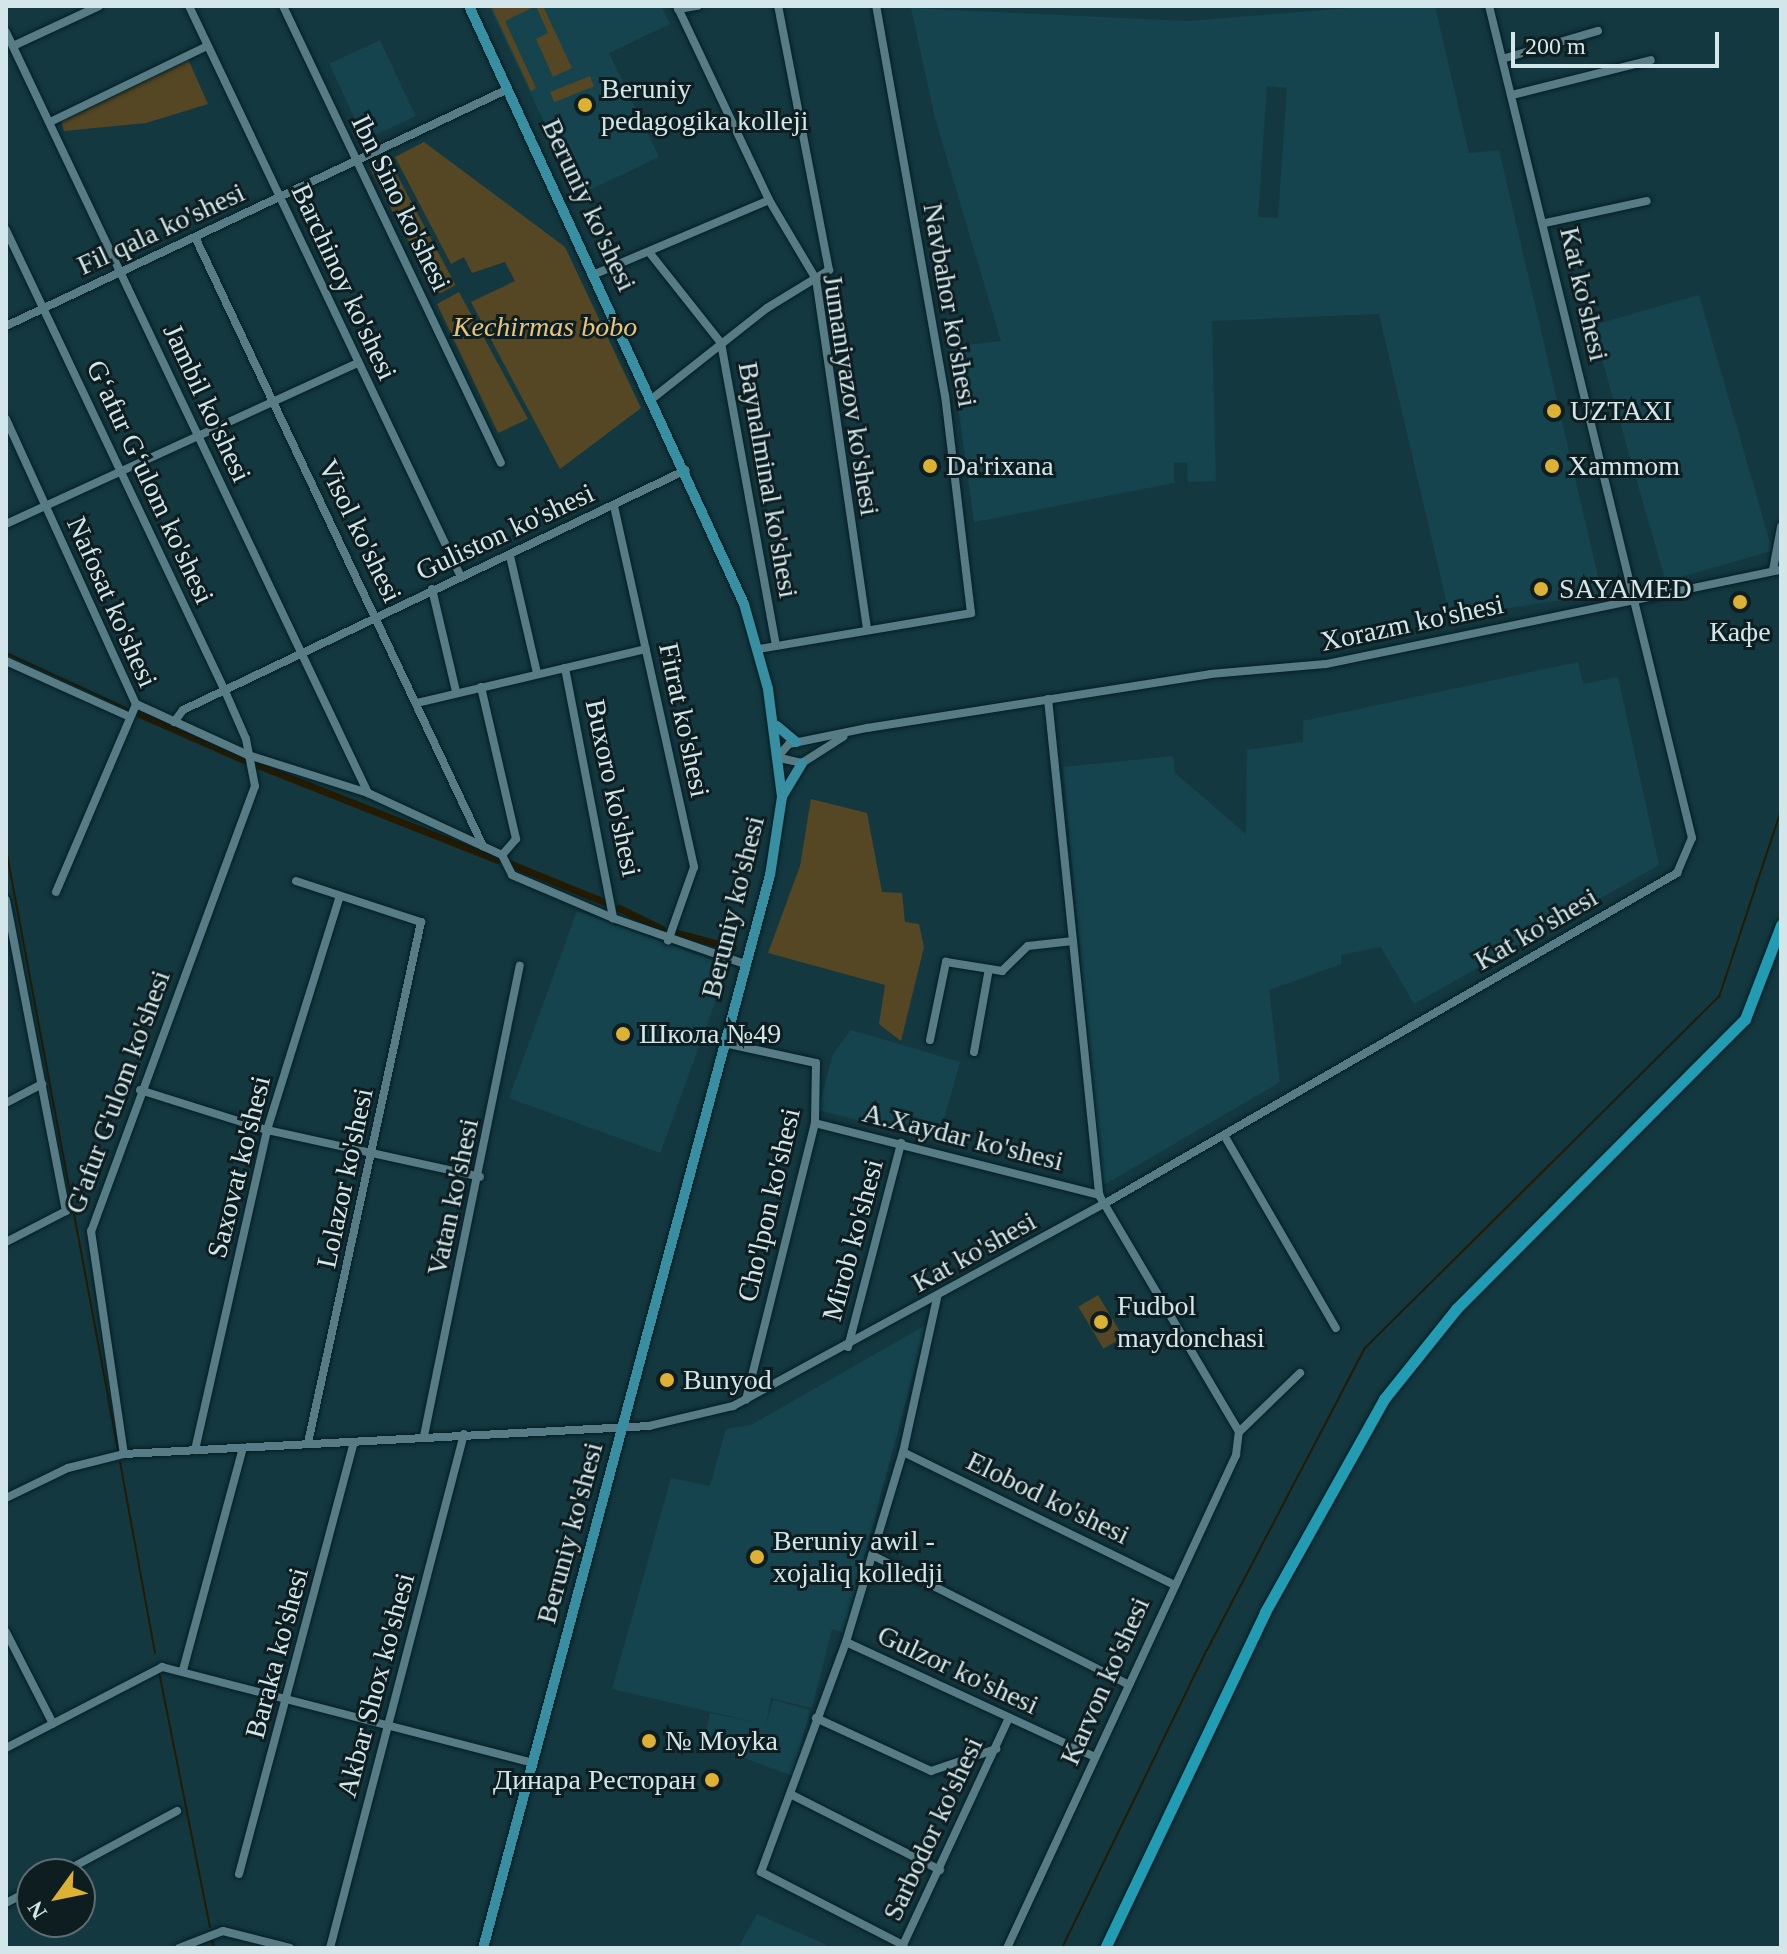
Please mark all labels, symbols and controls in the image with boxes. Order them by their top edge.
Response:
scale bar [1515,16,1723,66]
text: 200 m [1525,33,1586,59]
place label: Beruniy pedagogika kolleji [601,72,809,138]
marker: Beruniy pedagogika kolleji [576,96,594,114]
street label: Ibn Sino ko'shesi [344,109,458,297]
street label: Beruniy ko'shesi [534,113,644,297]
street label: Fil qala ko'shesi [72,176,250,282]
street label: Barchinoy ko'shesi [284,179,404,385]
street label: Navbahor ko'shesi [916,200,984,410]
street label: Kat ko'shesi [1552,224,1616,364]
street label: Jumaniyazov ko'shesi [815,272,887,518]
park label: Kechirmas bobo [453,310,637,344]
street label: Jambil ko'shesi [156,319,258,487]
street label: Gʻafur Gʻulom ko'shesi [79,355,221,609]
street label: Baynalminal ko'shesi [731,359,805,601]
place label: UZTAXI [1570,394,1672,428]
marker: UZTAXI [1545,402,1563,420]
place label: Da'rixana [946,449,1054,483]
place label: Xammom [1568,449,1680,483]
street label: Visol ko'shesi [311,454,409,608]
marker: Da'rixana [921,457,939,475]
marker: Xammom [1543,457,1561,475]
street label: Guliston ko'shesi [411,476,599,588]
street label: Nafosat ko'shesi [59,512,165,692]
place label: SAYAMED [1559,572,1692,606]
marker: SAYAMED [1530,578,1552,600]
street label: Xorazm ko'shesi [1317,587,1507,659]
marker: Кафе [1731,593,1749,611]
place label: Кафе [1709,615,1771,649]
street label: Fitrat ko'shesi [651,640,717,800]
street label: Buxoro ko'shesi [578,696,648,880]
street label: Beruniy ko'shesi [694,813,772,1001]
street label: Kat ko'shesi [1469,880,1603,978]
street label: G'afur G'ulom ko'shesi [58,966,178,1218]
place label: Школа №49 [639,1017,781,1051]
marker: Школа №49 [614,1025,632,1043]
street label: Saxovat ko'shesi [200,1073,278,1261]
street label: Lolazor ko'shesi [310,1085,380,1271]
street label: A.Xaydar ko'shesi [859,1096,1067,1178]
street label: Cho'lpon ko'shesi [730,1105,808,1305]
street label: Vatan ko'shesi [420,1115,486,1279]
street label: Mirob ko'shesi [815,1155,891,1325]
street label: Kat ko'shesi [906,1204,1042,1300]
place label: Fudbol maydonchasi [1117,1289,1265,1355]
marker: Fudbol maydonchasi [1092,1313,1110,1331]
place label: Bunyod [683,1363,772,1397]
marker: Bunyod [658,1371,676,1389]
street label: Beruniy ko'shesi [530,1439,610,1627]
street label: Elobod ko'shesi [961,1444,1135,1552]
place label: Beruniy awil - xojaliq kolledji [773,1524,943,1590]
marker: Beruniy awil - xojaliq kolledji [748,1548,766,1566]
street label: Baraka ko'shesi [238,1564,316,1742]
street label: Akbar Shox ko'shesi [330,1569,422,1801]
street label: Karvon ko'shesi [1053,1592,1157,1770]
street label: Gulzor ko'shesi [872,1618,1044,1722]
place label: № Moyka [665,1724,778,1758]
marker: № Moyka [640,1732,658,1750]
street label: Sarbodor ko'shesi [876,1732,990,1926]
place label: Динара Ресторан [493,1763,696,1797]
marker: Динара Ресторан [703,1771,721,1789]
north arrow [16,1858,96,1938]
text: N [22,1897,52,1924]

